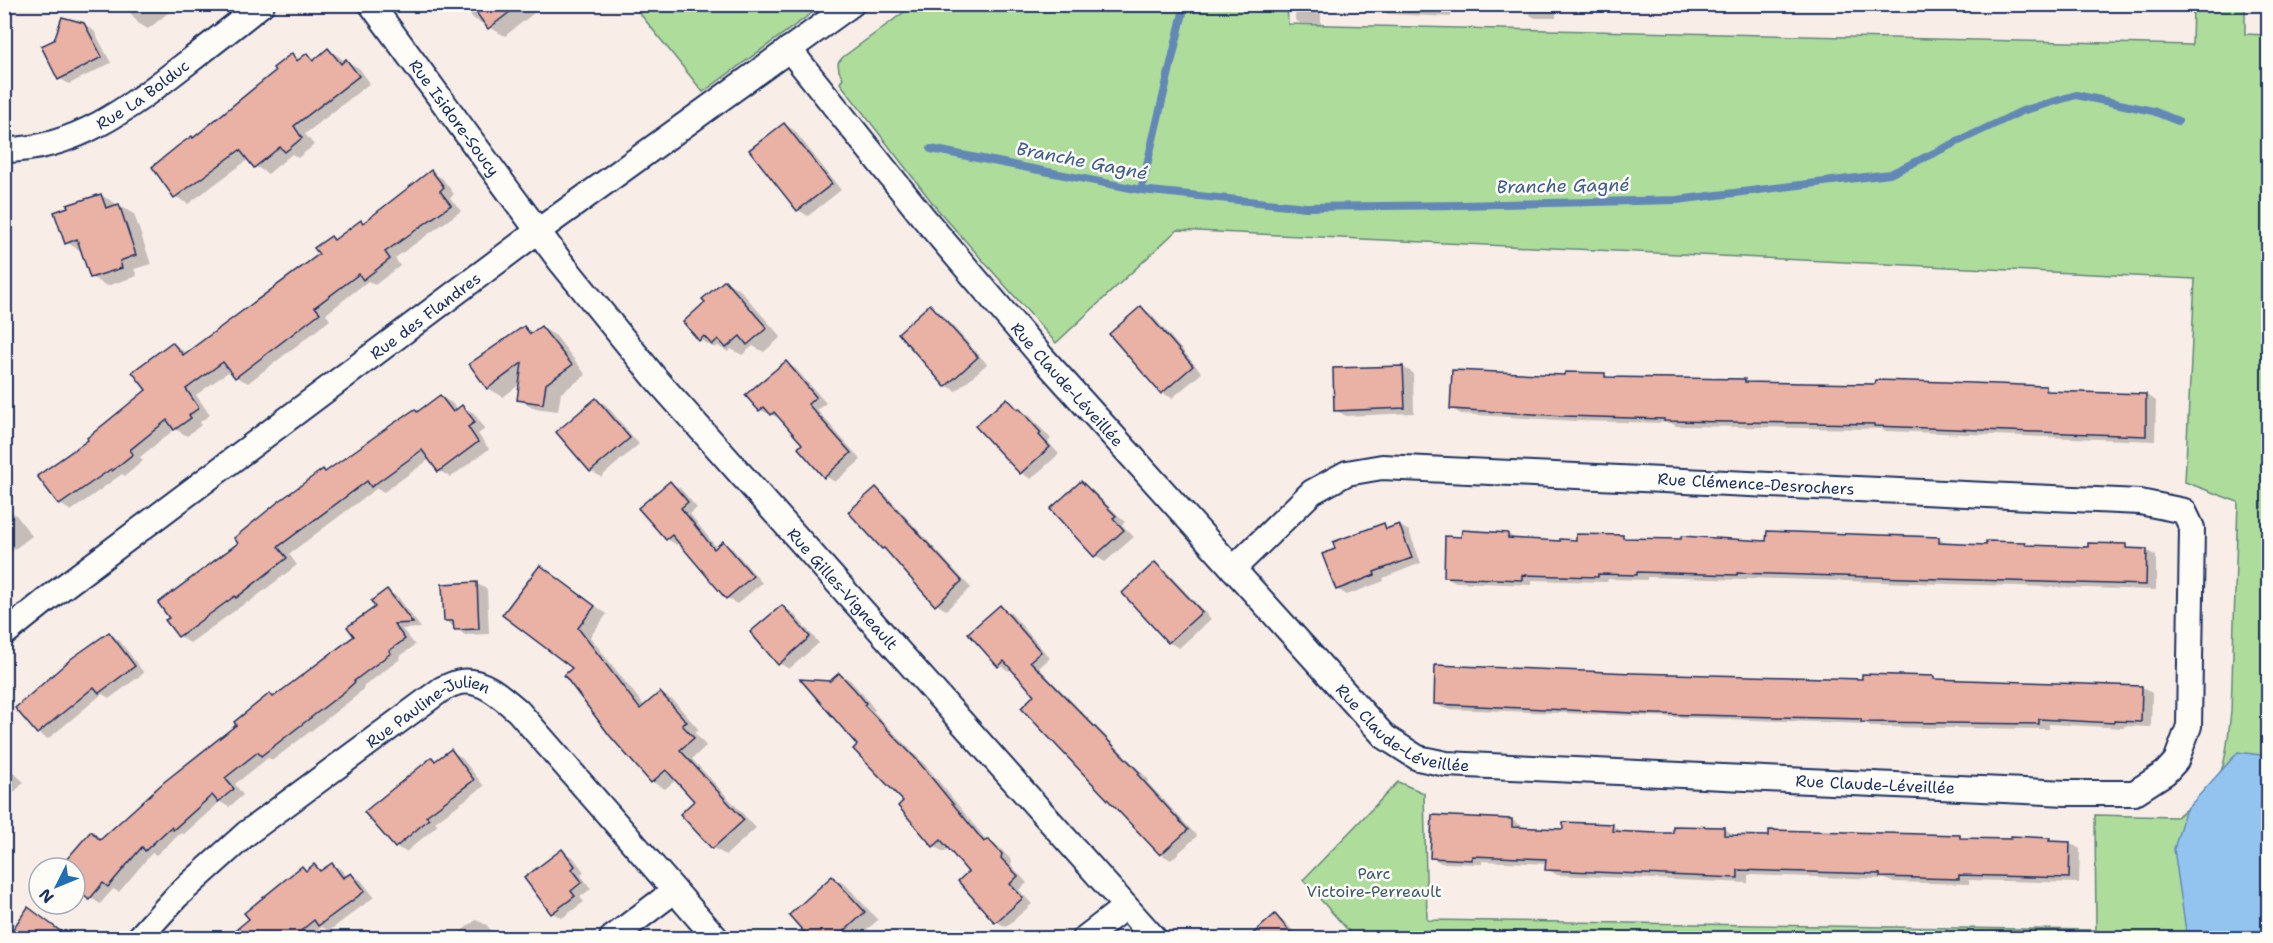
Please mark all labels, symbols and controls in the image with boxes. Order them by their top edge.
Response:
street label: Rue La Bolduc [92,55,193,134]
street label: Rue Isidore-Soucy [405,55,505,180]
water label: Branche Gagné [1014,137,1150,185]
water label: Branche Gagné [1496,173,1630,199]
street label: Rue des Flandres [366,267,485,364]
street label: Rue Claude-Léveillée [1007,318,1128,451]
street label: Rue Clémence-Desrochers [1657,468,1855,500]
street label: Rue Gilles-Vigneault [783,523,903,654]
street label: Rue Pauline-Julien [361,671,494,752]
street label: Rue Claude-Léveillée [1331,679,1470,776]
street label: Rue Claude-Léveillée [1795,770,1955,798]
north arrow [27,856,87,916]
park label: Parc Victoire-Perreault [1306,863,1442,902]
text: N [34,884,58,908]

